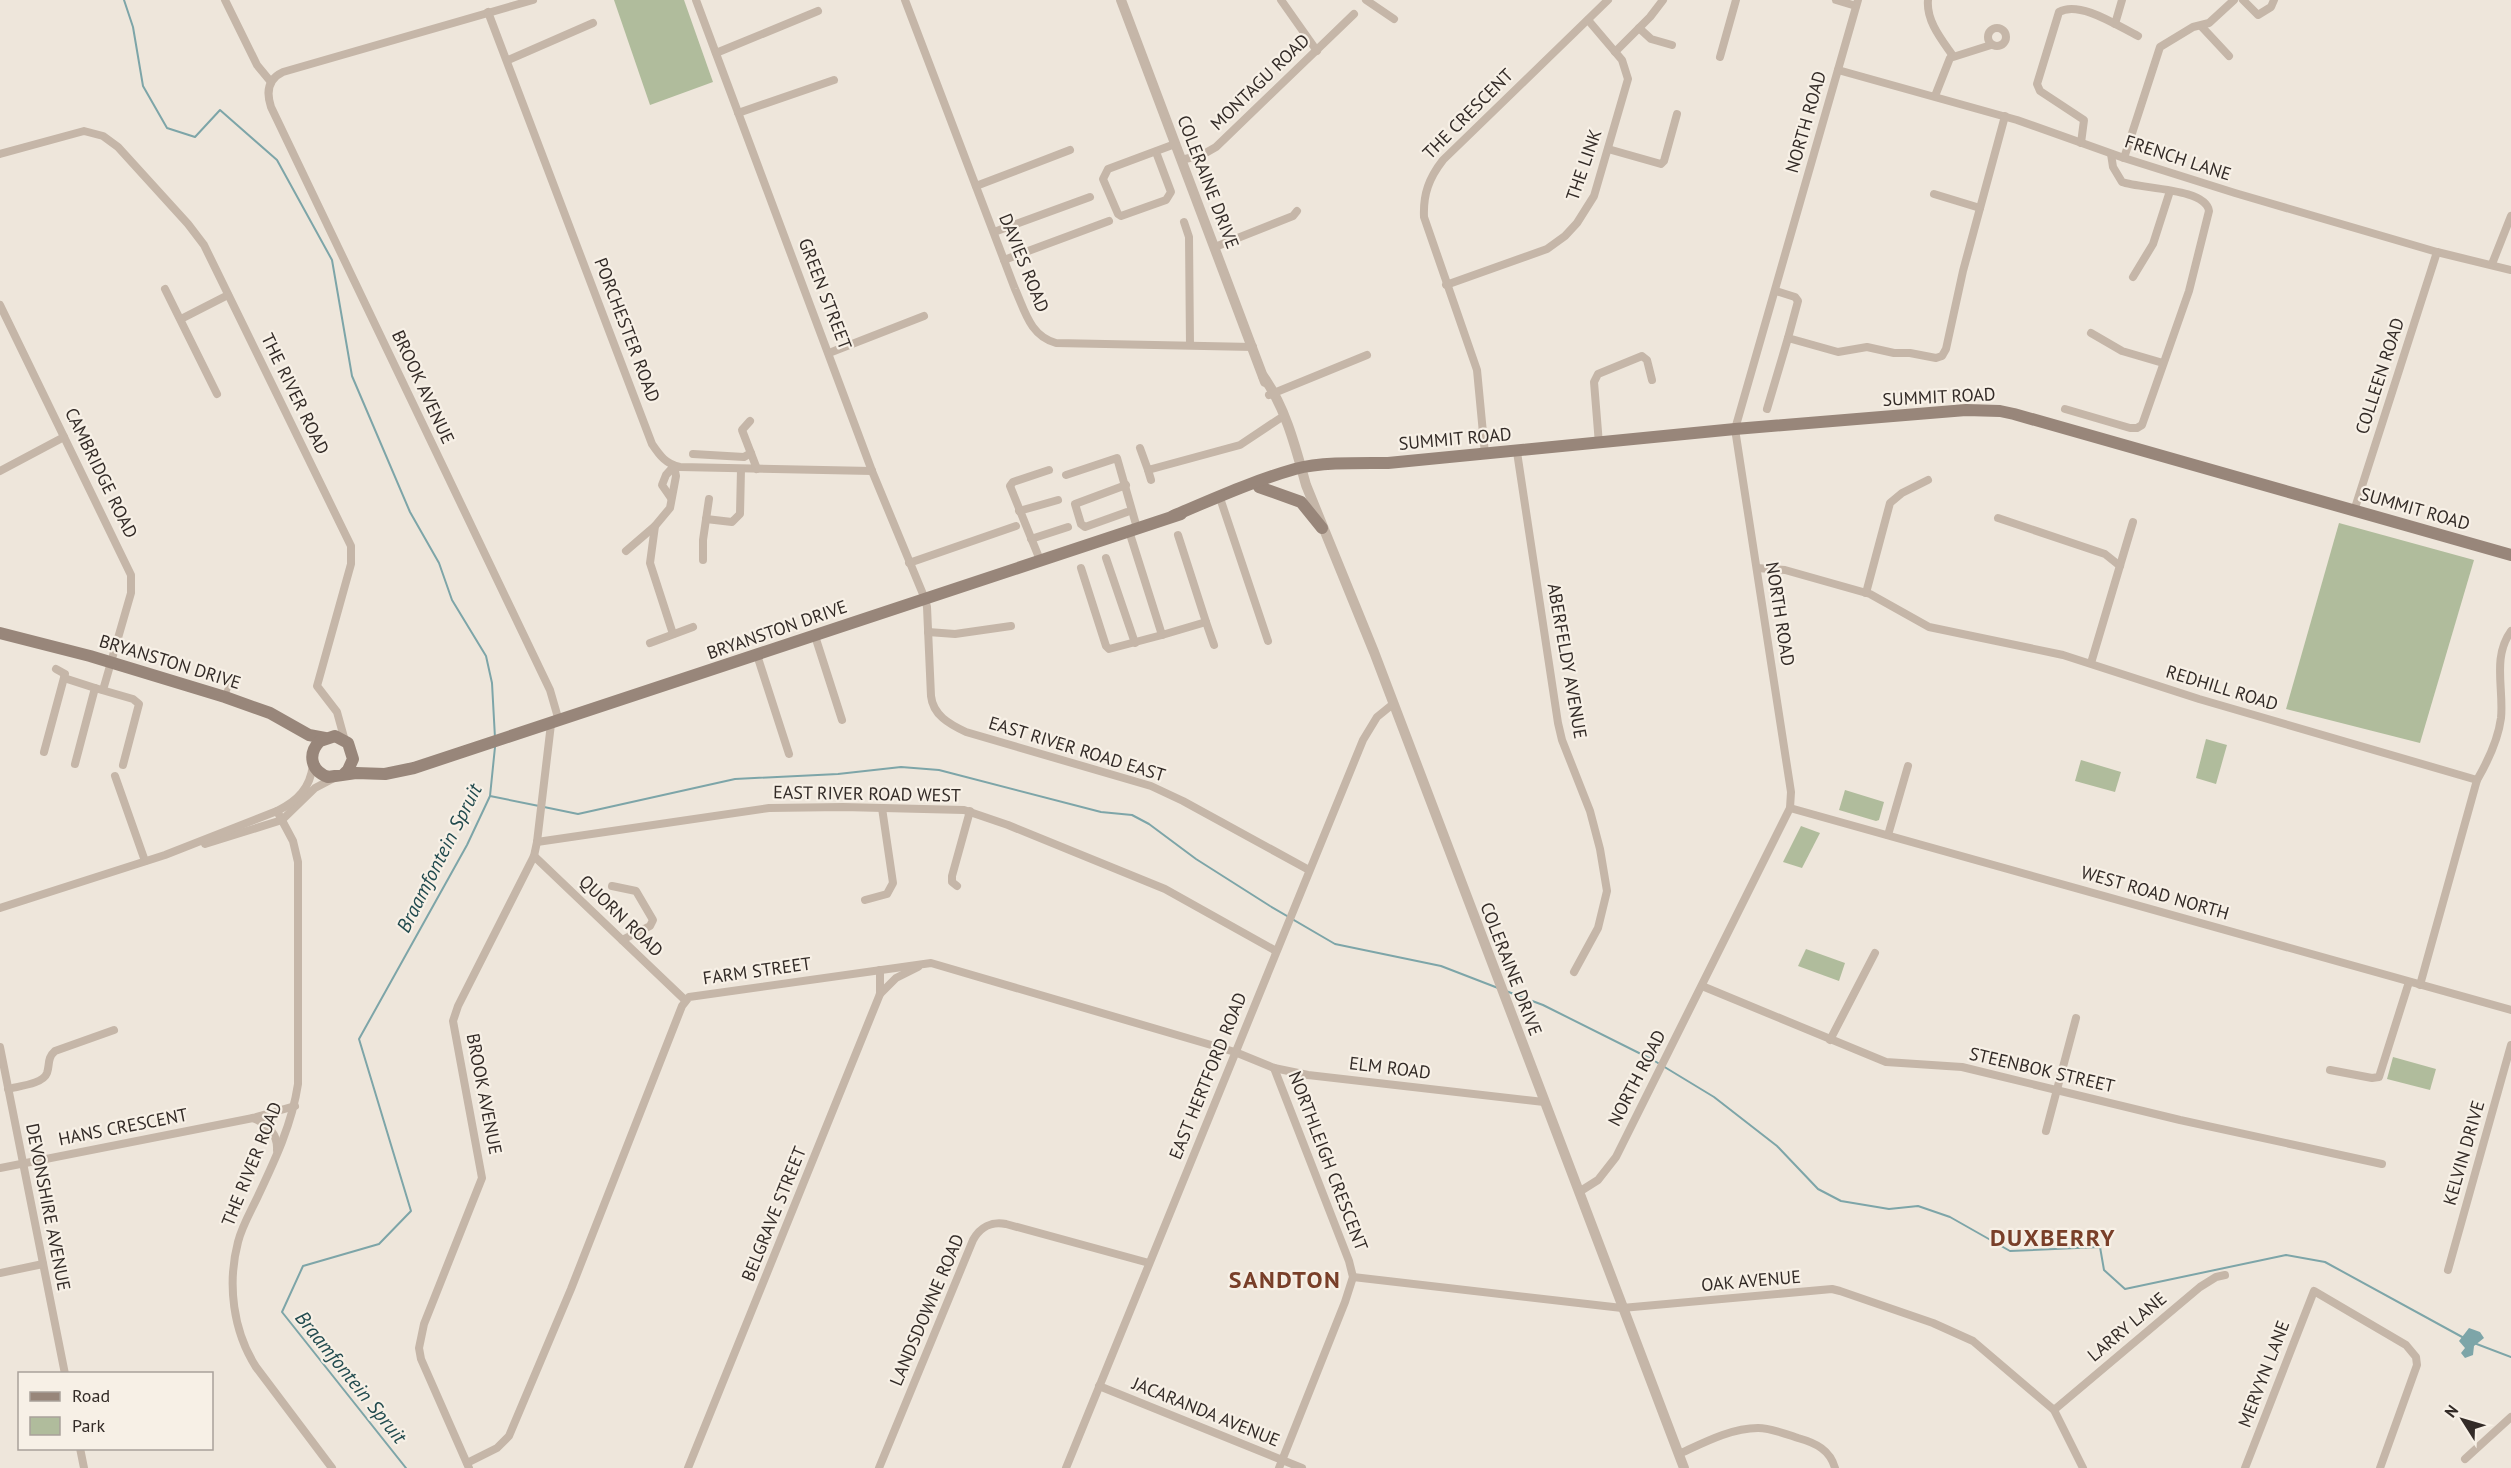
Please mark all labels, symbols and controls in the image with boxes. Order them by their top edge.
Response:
street label: MONTAGU ROAD [1205,29,1314,135]
street label: THE CRESCENT [1418,64,1518,164]
street label: NORTH ROAD [1780,68,1831,176]
street label: COLERAINE DRIVE [1172,112,1245,252]
street label: THE LINK [1561,126,1606,204]
street label: FRENCH LANE [2122,129,2234,186]
street label: DAVIES ROAD [994,210,1055,316]
street label: GREEN STREET [794,235,857,353]
street label: PORCHESTER ROAD [589,254,666,405]
street label: COLLEEN ROAD [2350,315,2409,437]
street label: BROOK AVENUE [387,326,460,447]
street label: THE RIVER ROAD [256,329,335,458]
street label: SUMMIT ROAD [1882,382,1996,411]
street label: CAMBRIDGE ROAD [60,404,143,542]
street label: SUMMIT ROAD [1398,422,1512,455]
street label: SUMMIT ROAD [2358,482,2473,535]
street label: NORTH ROAD [1761,560,1800,668]
street label: ABERFELDY AVENUE [1542,581,1593,741]
street label: BRYANSTON DRIVE [704,595,850,664]
street label: BRYANSTON DRIVE [96,629,244,694]
street label: REDHILL ROAD [2163,660,2281,716]
street label: EAST RIVER ROAD EAST [986,711,1168,786]
water label: Braamfontein Spruit [390,778,488,937]
street label: EAST RIVER ROAD WEST [773,780,961,807]
street label: WEST ROAD NORTH [2078,860,2232,925]
street label: QUORN ROAD [574,870,668,961]
street label: COLERAINE DRIVE [1475,899,1548,1039]
street label: FARM STREET [701,952,813,989]
street label: EAST HERTFORD ROAD [1164,989,1252,1163]
street label: NORTH ROAD [1602,1026,1671,1130]
street label: BROOK AVENUE [461,1031,507,1156]
street label: STEENBOK STREET [1967,1042,2117,1097]
street label: ELM ROAD [1348,1051,1432,1084]
street label: NORTHLEIGH CRESCENT [1284,1068,1373,1254]
street label: THE RIVER ROAD [216,1098,287,1229]
street label: KELVIN DRIVE [2438,1098,2489,1208]
street label: HANS CRESCENT [56,1103,190,1150]
street label: DEVONSHIRE AVENUE [21,1121,76,1293]
street label: BELGRAVE STREET [736,1143,811,1285]
district label: DUXBERRY [1990,1222,2116,1253]
street label: LANDSDOWNE ROAD [884,1230,969,1389]
district label: SANDTON [1229,1264,1341,1295]
street label: OAK AVENUE [1700,1265,1802,1296]
street label: LARRY LANE [2082,1287,2171,1366]
water label: Braamfontein Spruit [289,1305,414,1450]
street label: MERVYN LANE [2233,1317,2294,1431]
street label: JACARANDA AVENUE [1128,1371,1283,1452]
legend [18,1372,213,1450]
text: Road [72,1384,110,1407]
north arrow [2433,1390,2493,1450]
text: N [2440,1401,2462,1421]
text: Park [72,1414,105,1437]

